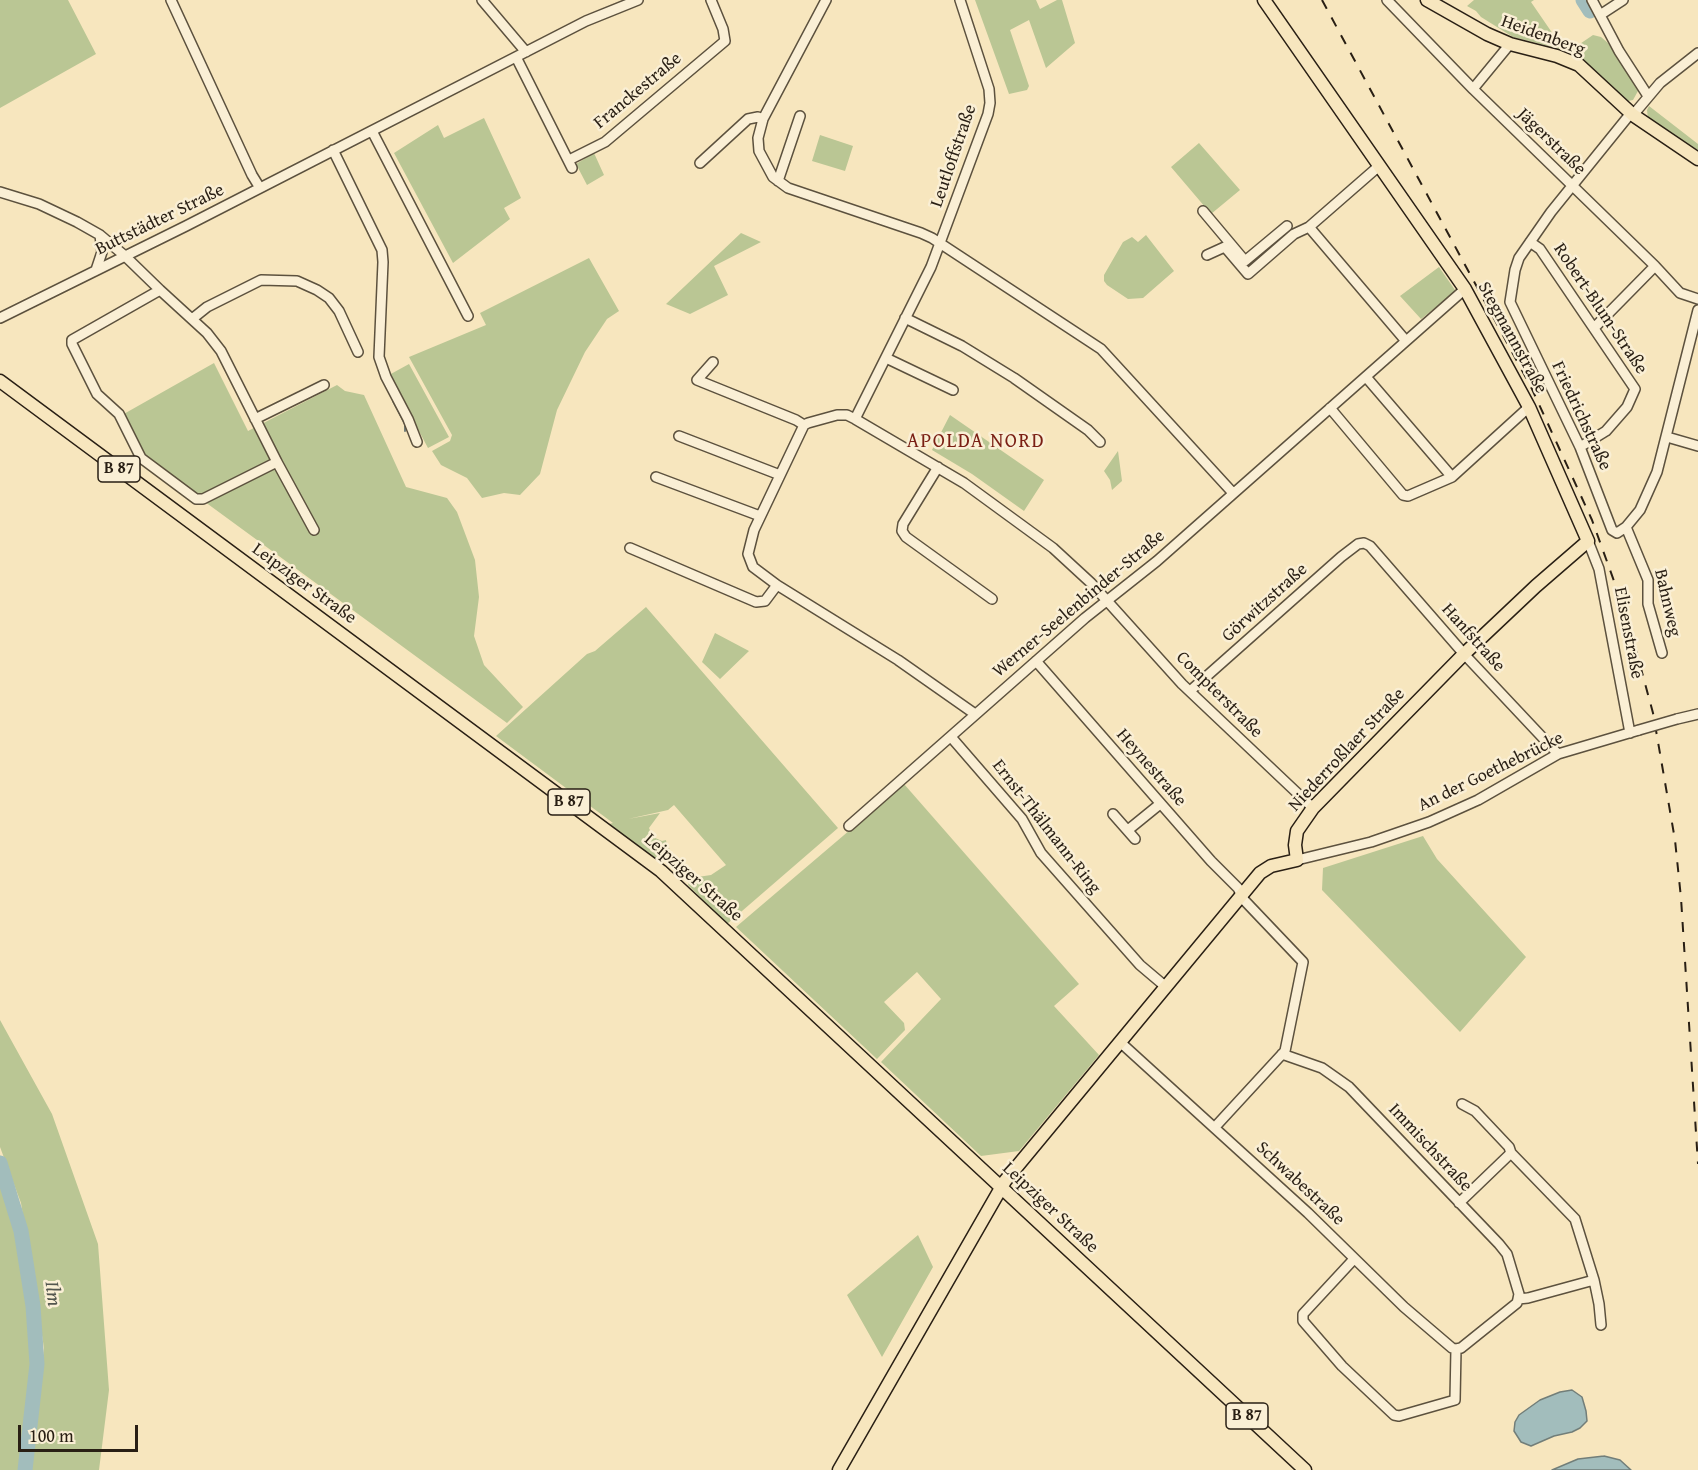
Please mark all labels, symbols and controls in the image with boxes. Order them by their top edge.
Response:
street label: Heidenberg [1498,11,1588,61]
street label: Franckestraße [590,48,686,134]
street label: Leutloffstraße [926,102,982,210]
street label: Jägerstraße [1512,104,1590,180]
street label: Buttstädter Straße [92,180,228,260]
street label: Robert-Blum-Straße [1548,240,1652,378]
street label: Stegmannstraße [1472,278,1552,398]
street label: Friedrichstraße [1546,358,1616,474]
district label: APOLDA NORD [907,430,1045,454]
road number: B 87 [98,456,140,482]
street label: Werner-Seelenbinder-Straße [989,526,1169,682]
street label: Leipziger Straße [248,539,360,629]
street label: Görwitzstraße [1218,559,1312,647]
street label: Bahnweg [1649,567,1685,639]
street label: Elisenstraße [1609,585,1647,681]
street label: Hanfstraße [1437,599,1509,677]
street label: Compterstraße [1171,647,1267,743]
street label: Niederroßlaer Straße [1284,684,1410,816]
street label: Heynestraße [1111,725,1191,811]
street label: An der Goethebrücke [1415,727,1567,817]
street label: Ernst-Thälmann-Ring [987,756,1105,898]
road number: B 87 [548,789,590,815]
street label: Leipziger Straße [639,829,747,927]
street label: Immischstraße [1383,1099,1477,1197]
street label: Schwabestraße [1251,1137,1349,1231]
street label: Leipziger Straße [997,1158,1103,1258]
water label: Ilm [39,1280,65,1308]
road number: B 87 [1226,1403,1268,1429]
scale bar [21,1413,141,1451]
text: 100 m [29,1422,74,1449]

